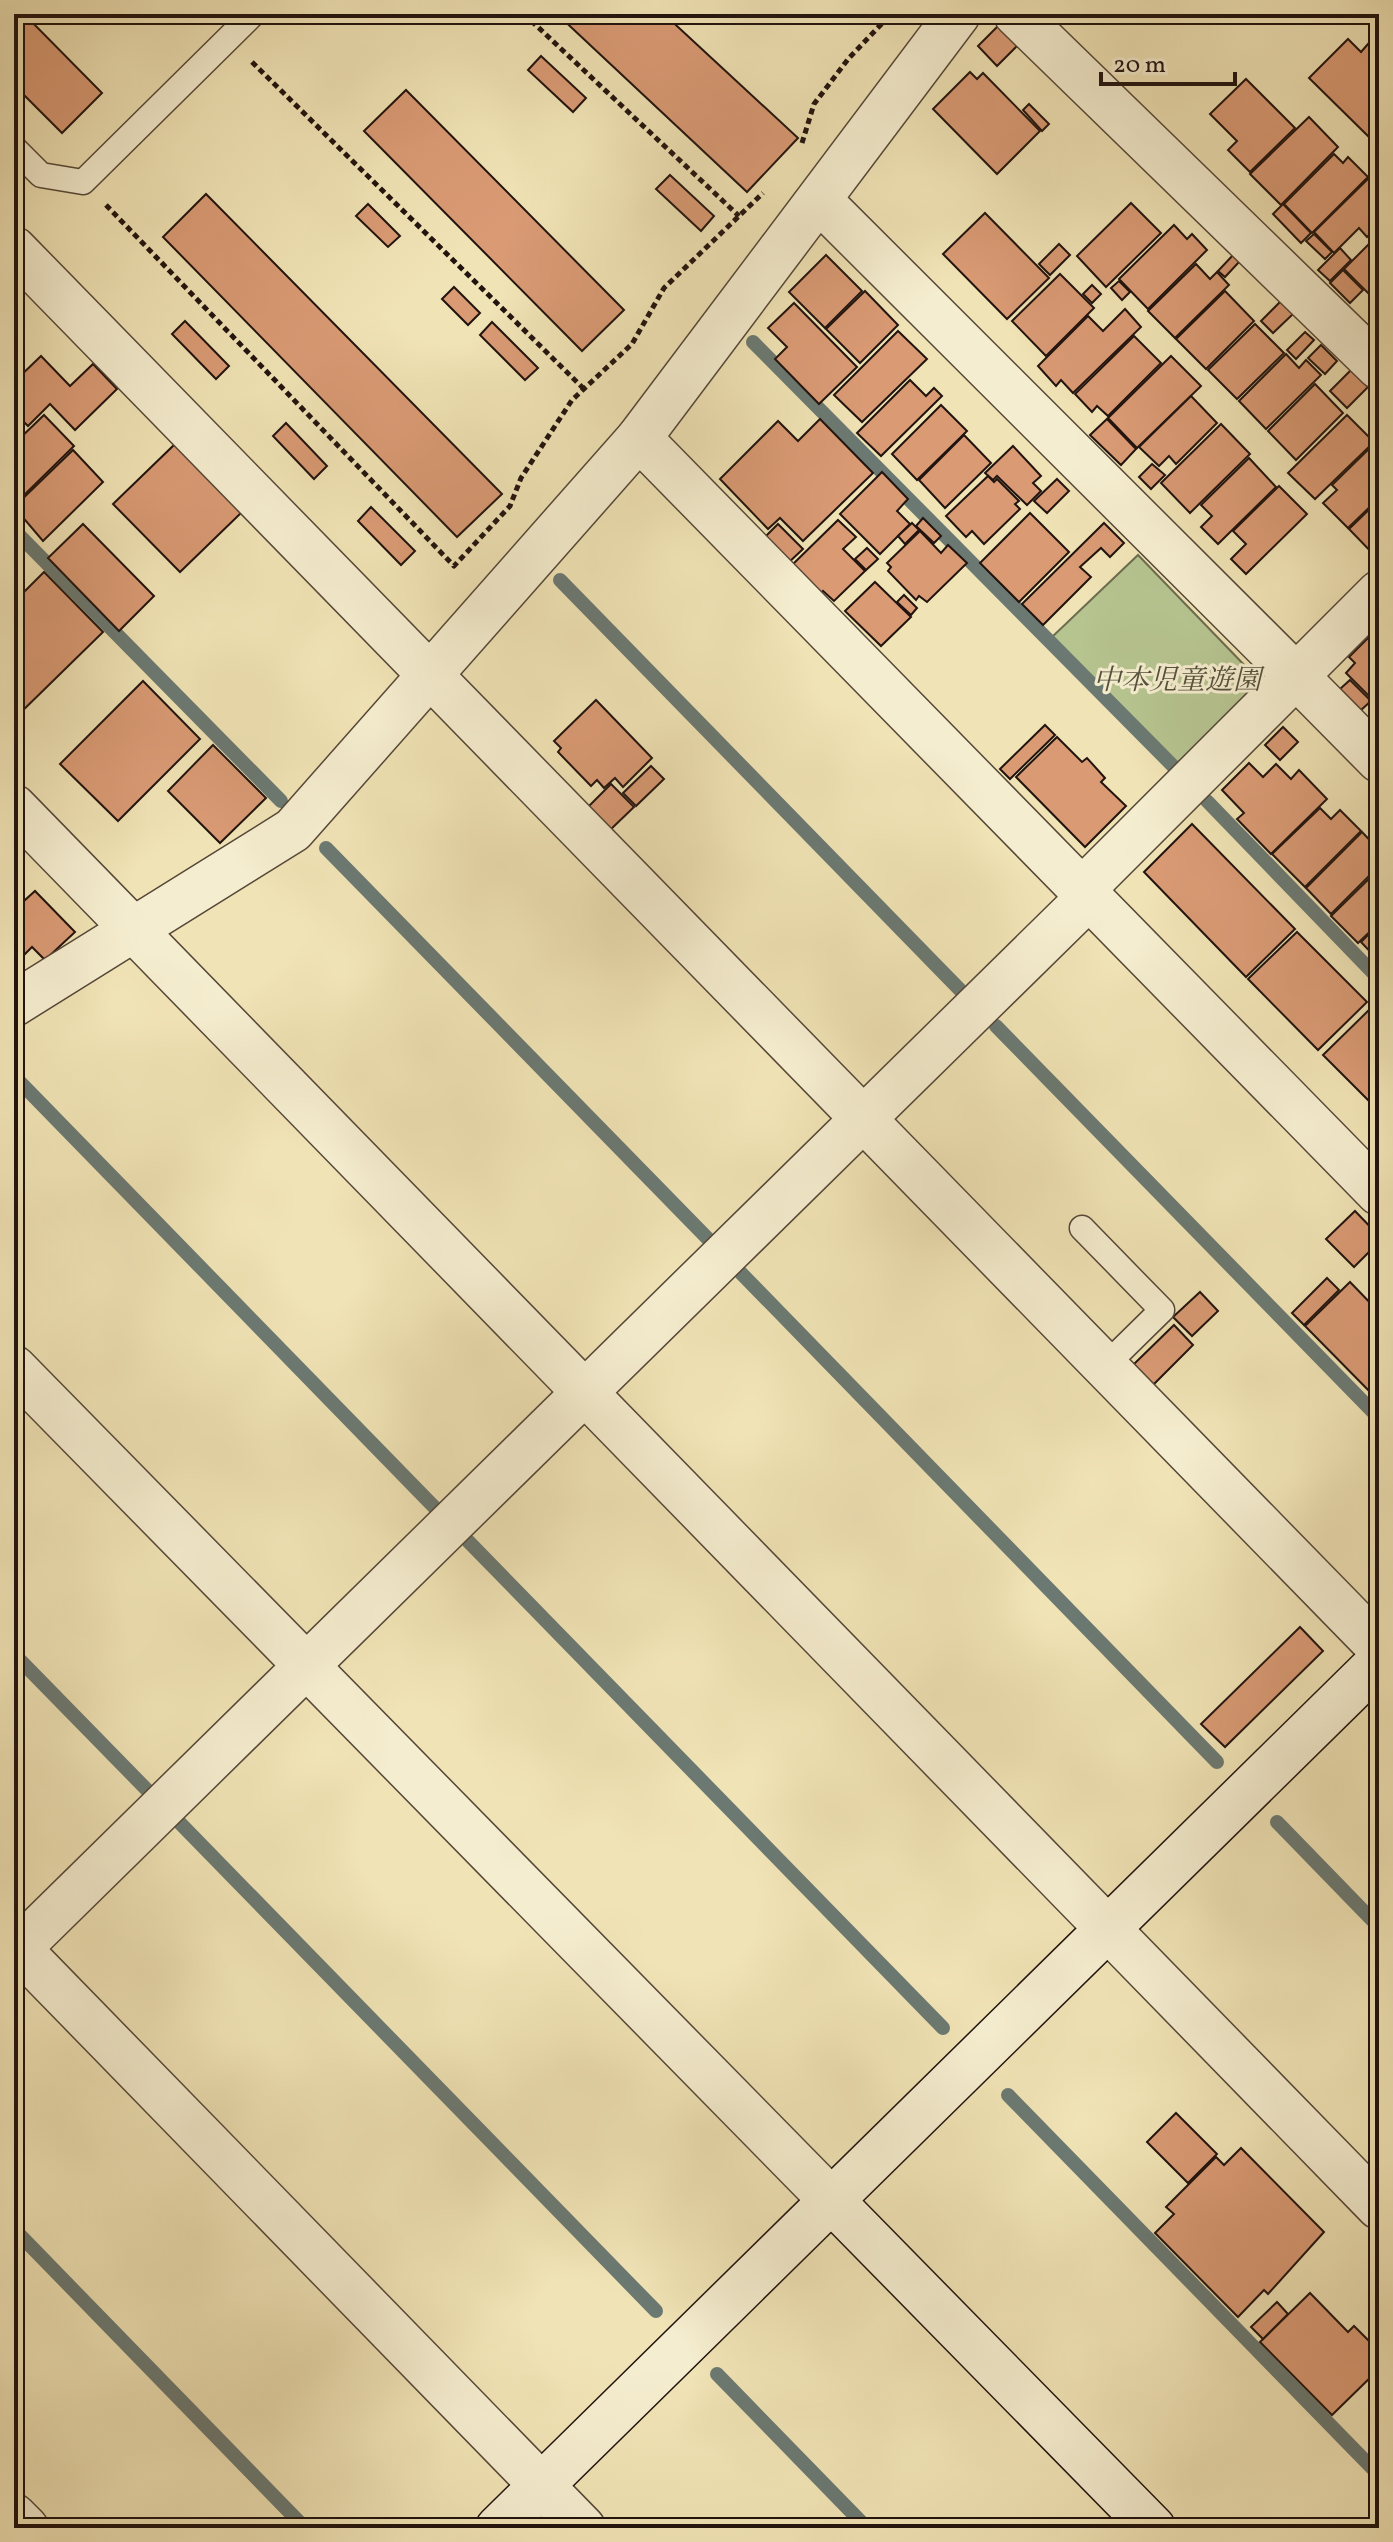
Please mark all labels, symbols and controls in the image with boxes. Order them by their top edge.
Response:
scale bar [1101,36,1235,86]
text: 20 m [1113,49,1166,83]
park label: 中本児童遊園 [1093,662,1265,701]

